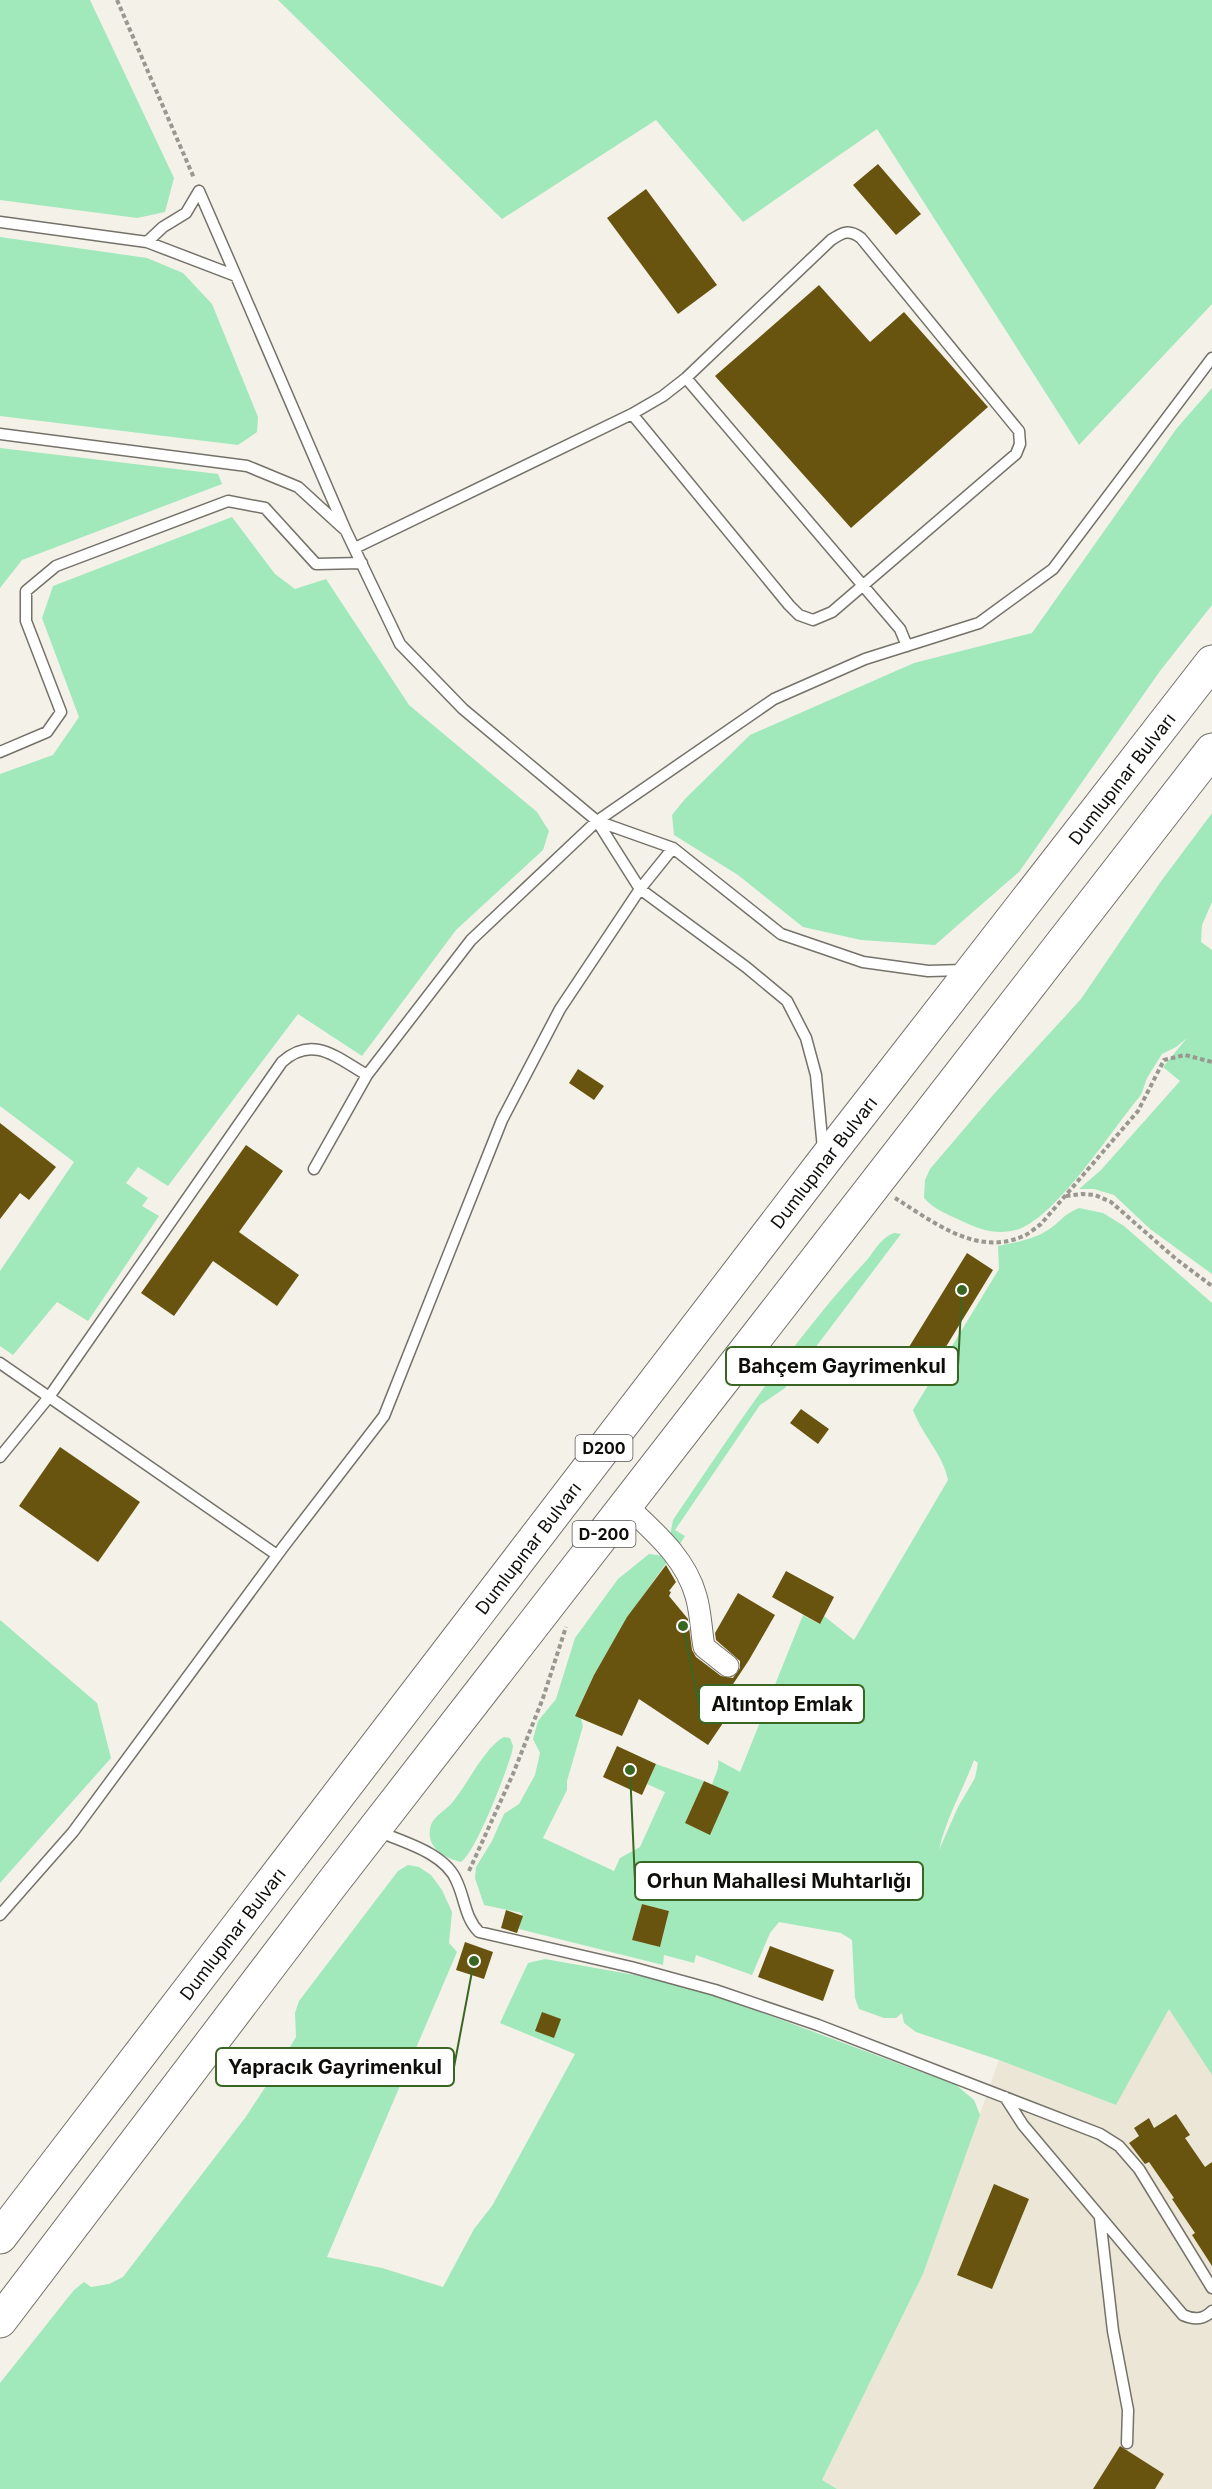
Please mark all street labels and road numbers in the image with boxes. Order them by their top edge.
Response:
street label: Dumlupınar Bulvarı [1064,708,1179,848]
street label: Dumlupınar Bulvarı [766,1092,881,1232]
road number: D200 [576,1435,632,1461]
street label: Dumlupınar Bulvarı [470,1478,585,1618]
road number: D-200 [572,1521,636,1547]
street label: Dumlupınar Bulvarı [175,1863,290,2004]

